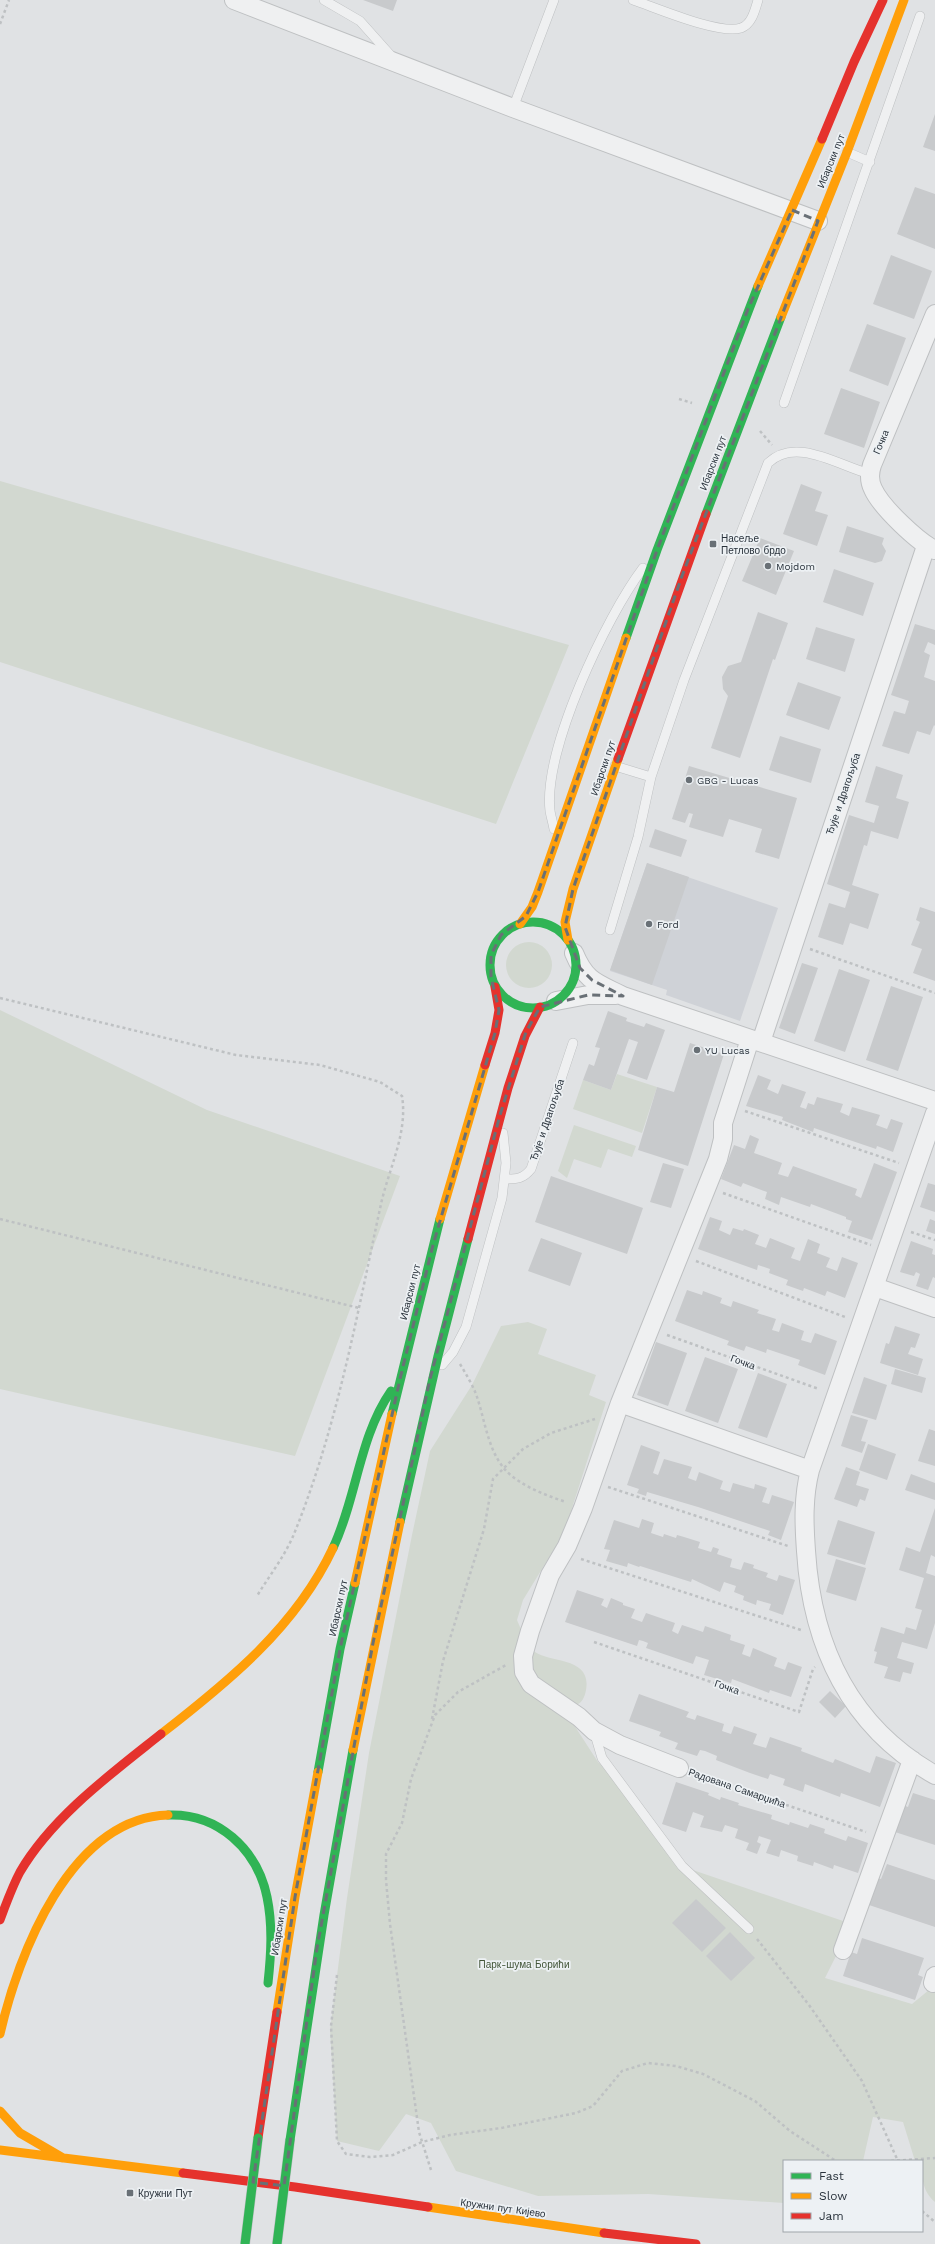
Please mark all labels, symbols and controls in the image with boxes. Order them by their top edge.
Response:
street label: Ибарски пут [815,132,847,190]
street label: Гочка [871,428,891,456]
street label: Ибарски пут [698,434,729,492]
place label: Насеље Петлово брдо [721,533,786,556]
marker: Насеље Петлово брдо [708,539,718,549]
marker: Mojdom [763,561,773,571]
place label: Mojdom [776,561,815,572]
street label: Ибарски пут [588,739,618,797]
street label: Ђује и Драгољуба [824,751,862,836]
marker: GBG - Lucas [684,775,694,785]
place label: GBG - Lucas [697,775,759,786]
marker: Ford [644,919,654,929]
place label: Ford [657,919,679,930]
marker: YU Lucas [692,1045,702,1055]
place label: YU Lucas [705,1045,750,1056]
street label: Ђује и Драгољуба [528,1077,566,1162]
street label: Ибарски пут [398,1263,422,1321]
street label: Гочка [729,1352,757,1372]
street label: Ибарски пут [327,1578,349,1637]
street label: Гочка [713,1678,741,1696]
street label: Радована Самарџића [687,1766,787,1810]
street label: Ибарски пут [269,1897,289,1956]
park label: Парк-шума Борићи [479,1959,569,1970]
legend [783,2160,923,2232]
text: Fast [819,2169,844,2183]
marker: Кружни Пут [125,2188,135,2198]
place label: Кружни Пут [138,2188,193,2199]
text: Slow [819,2189,847,2203]
street label: Кружни пут Кијево [460,2197,547,2219]
text: Jam [819,2209,844,2223]

